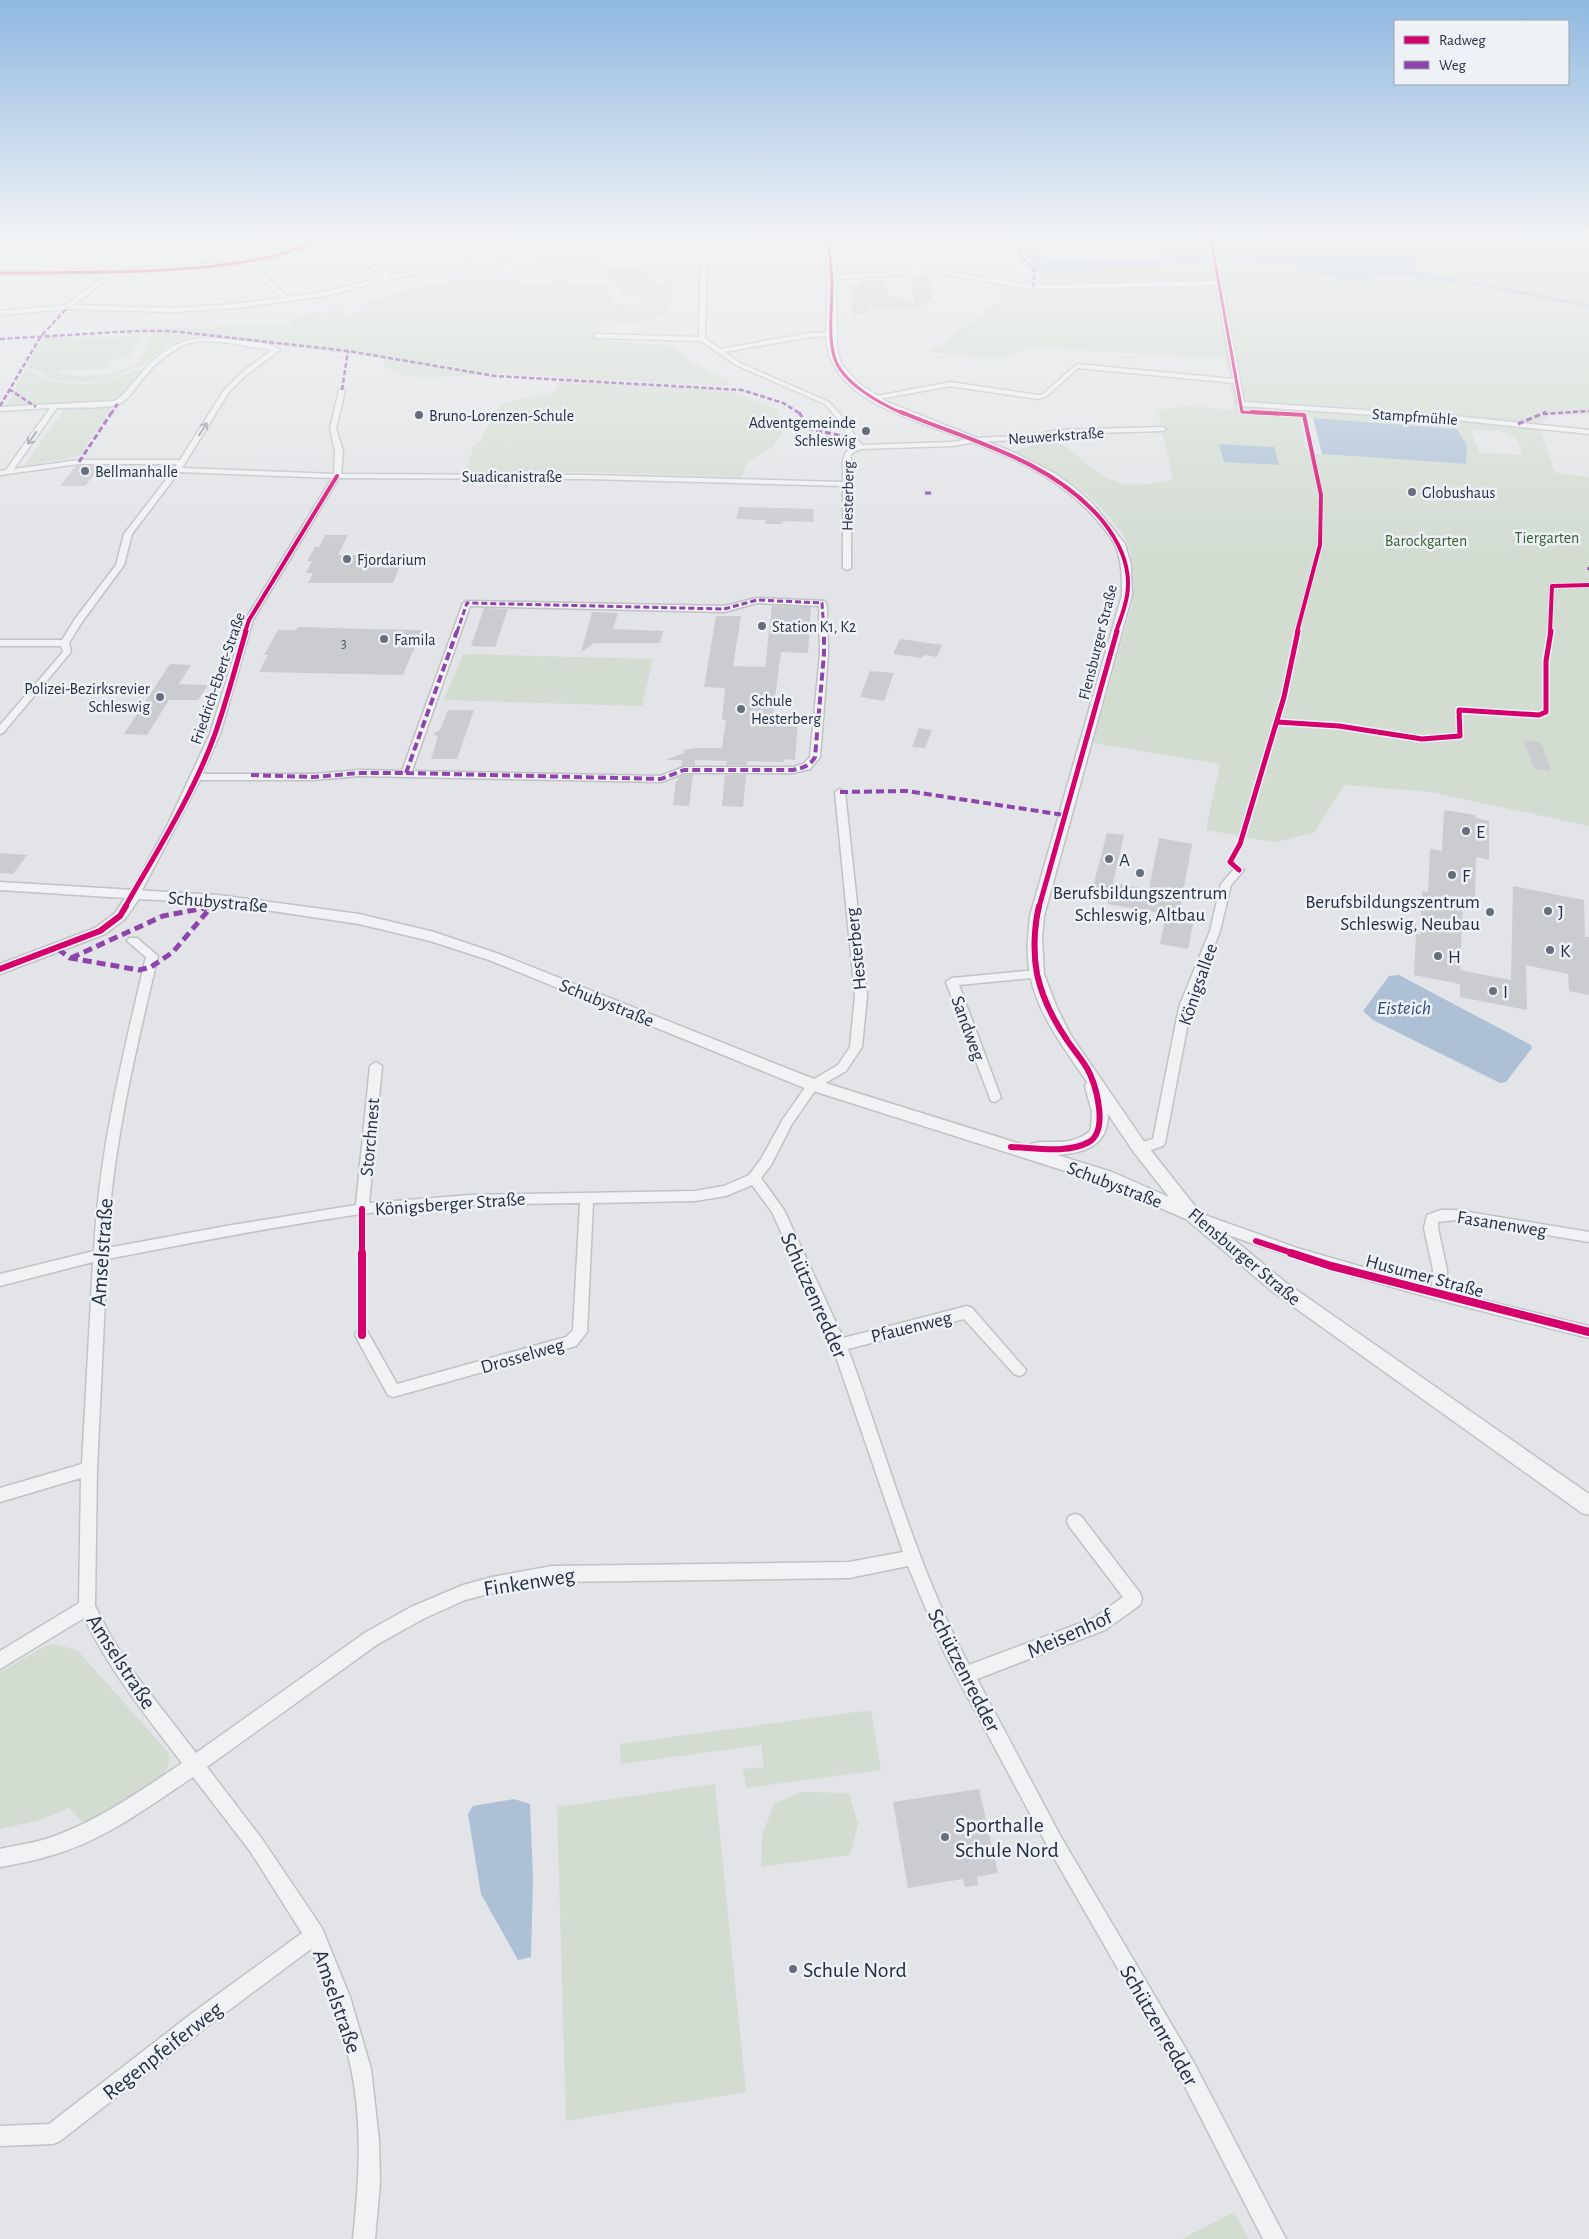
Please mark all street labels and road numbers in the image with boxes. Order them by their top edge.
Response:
street label: Stampfmühle [1371,406,1458,428]
street label: Neuwerkstraße [1008,425,1105,447]
street label: Hesterberg [839,461,857,531]
street label: Suadicanistraße [462,469,562,485]
street label: Flensburger Straße [1076,583,1120,701]
street label: Friedrich-Ebert-Straße [188,610,248,746]
street label: Schubystraße [167,889,269,916]
street label: Hesterberg [843,906,870,991]
street label: Königsallee [1176,941,1221,1028]
street label: Schubystraße [556,976,656,1031]
street label: Sandweg [947,994,988,1064]
street label: Storchnest [358,1097,383,1177]
street label: Schubystraße [1064,1159,1165,1212]
street label: Königsberger Straße [374,1190,526,1219]
street label: Amselstraße [87,1197,117,1307]
street label: Flensburger Straße [1184,1205,1304,1310]
street label: Fasanenweg [1456,1208,1549,1241]
street label: Schützenredder [777,1229,852,1362]
street label: Husumer Straße [1364,1252,1486,1301]
street label: Pfauenweg [869,1308,954,1347]
street label: Drosselweg [479,1335,567,1377]
street label: Finkenweg [482,1564,577,1600]
street label: Schützenredder [924,1605,1005,1736]
street label: Meisenhof [1024,1605,1116,1662]
street label: Amselstraße [82,1610,160,1713]
street label: Amselstraße [309,1947,365,2056]
street label: Schützenredder [1116,1961,1203,2090]
street label: Regenpfeiferweg [99,1997,227,2104]

